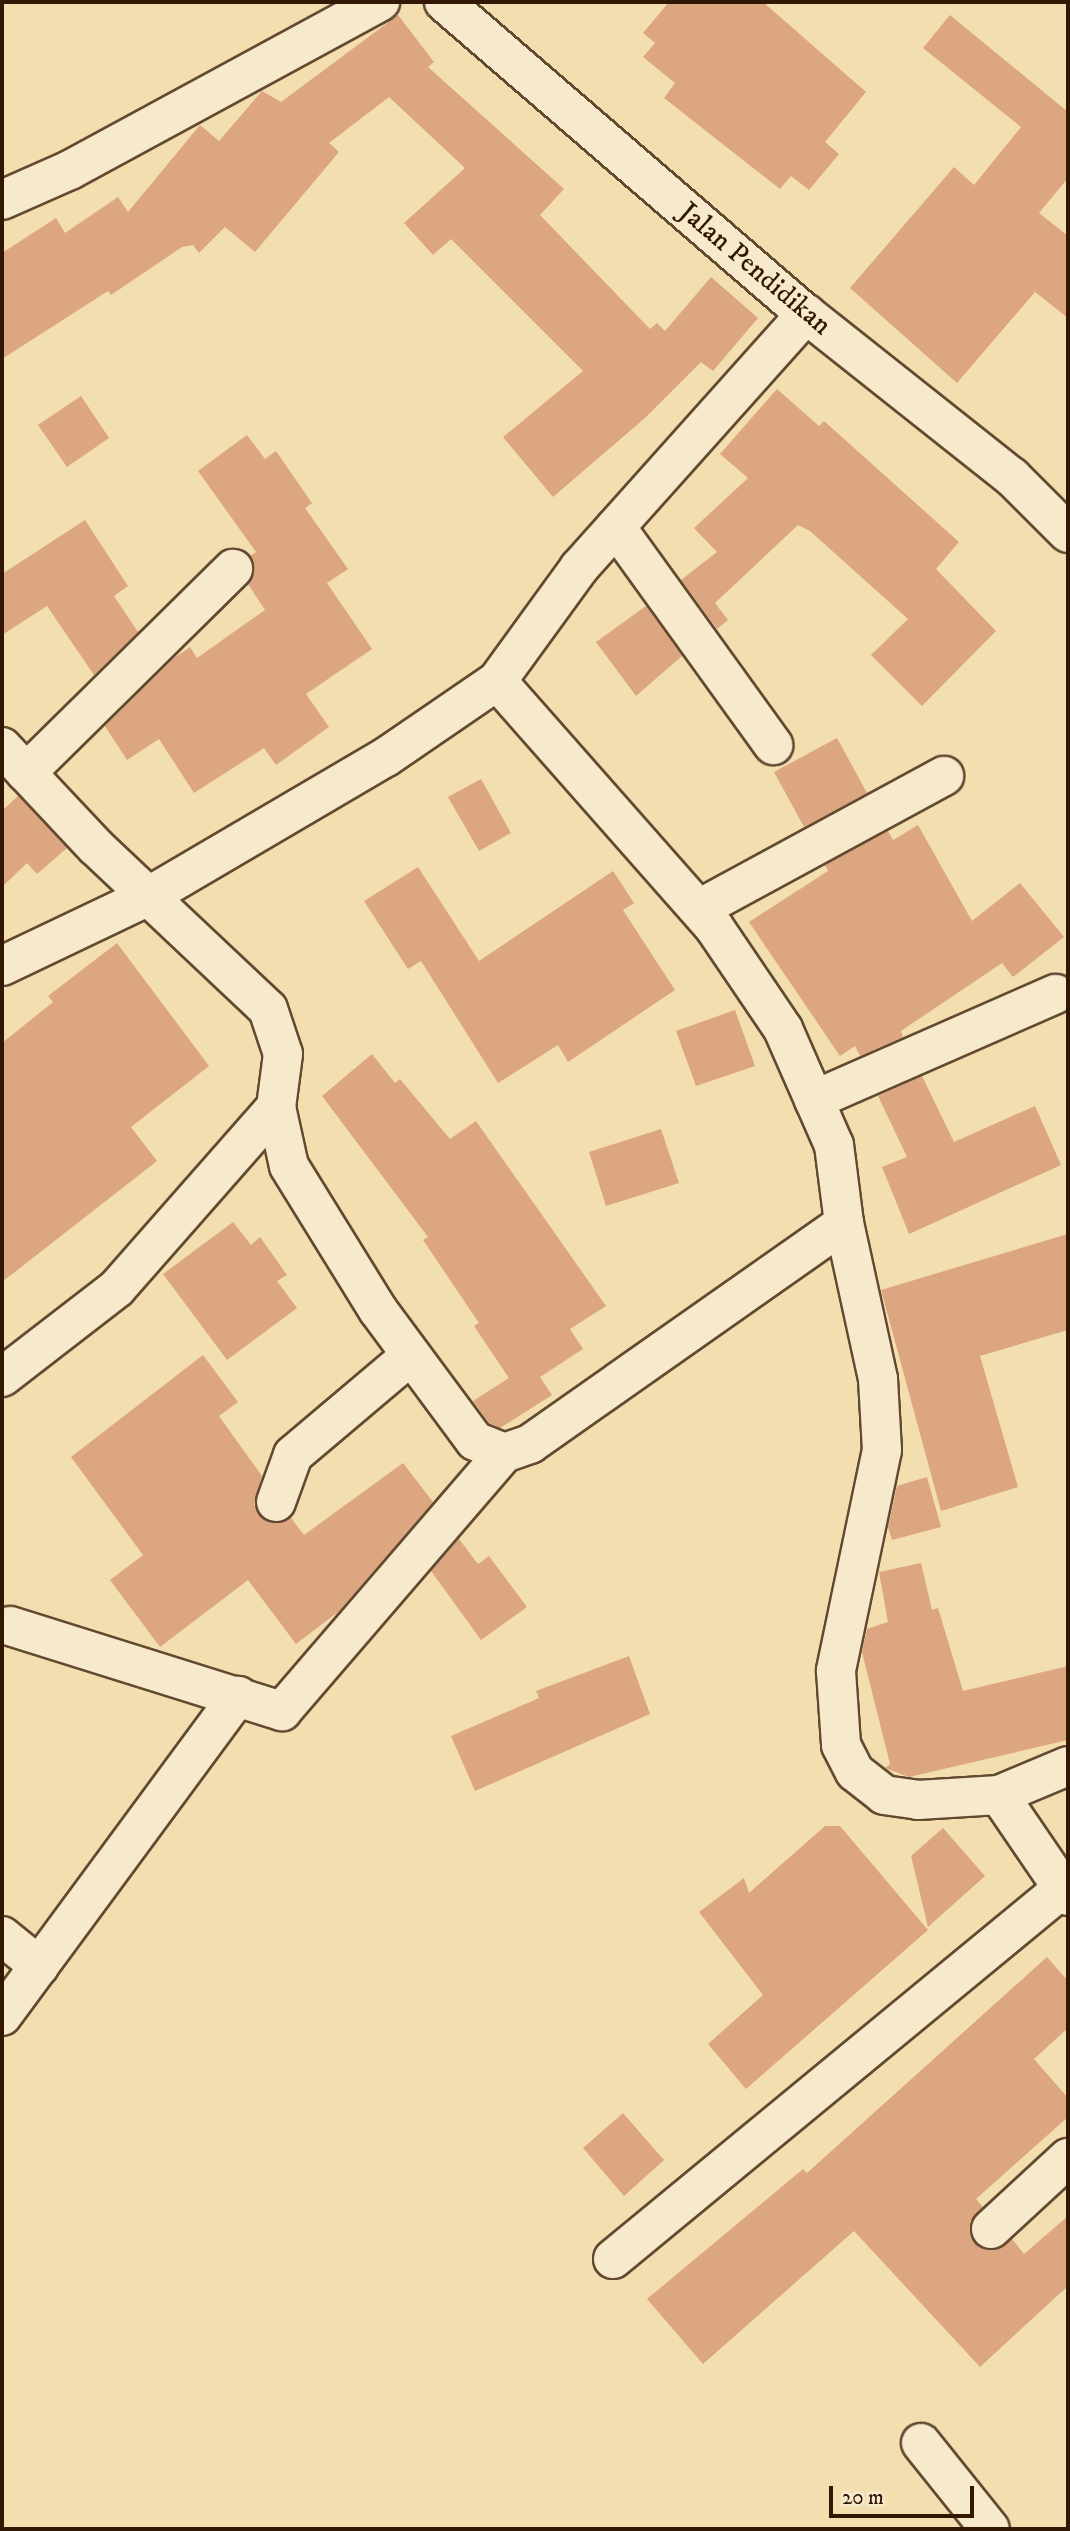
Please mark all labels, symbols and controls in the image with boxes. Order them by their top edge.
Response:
street label: Jalan Pendidikan [672,196,838,342]
scale bar [832,2472,977,2516]
text: 20 m [842,2485,884,2511]

